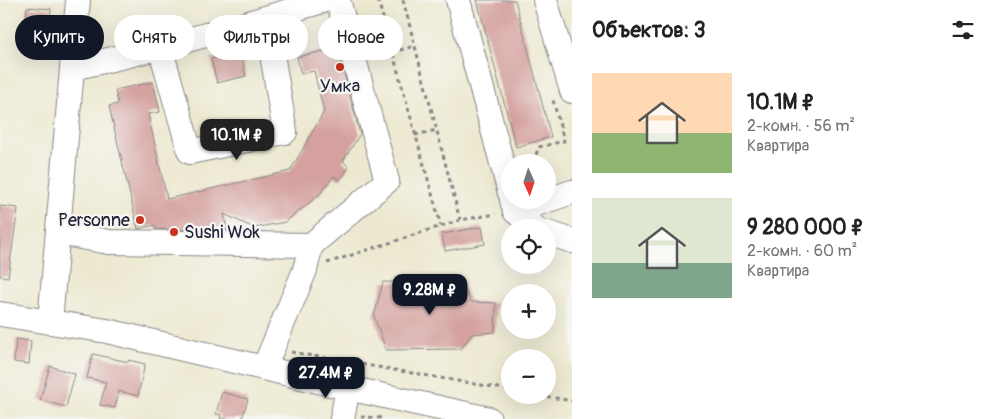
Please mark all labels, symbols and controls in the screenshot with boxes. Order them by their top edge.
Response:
chip: Купить [15,15,104,60]
chip: Снять [114,15,195,60]
chip: Фильтры [205,15,308,60]
chip: Новое [318,15,403,60]
icon: filters [949,16,977,44]
text: Объектов: 3 [592,17,706,44]
marker: Умка [334,61,346,73]
place label: Умка [320,75,360,98]
text: 10.1M ₽ [747,89,815,116]
icon: home [632,93,692,153]
text: 2-комн. · 56 m² [747,116,855,136]
pin: 10.1M ₽ [191,119,283,161]
text: 10.1M ₽ [211,125,263,145]
text: Квартира [747,136,809,156]
north arrow [501,154,556,209]
map controls [501,154,556,404]
place label: Personne [58,209,130,232]
marker: Personne [134,214,146,226]
text: 9 280 000 ₽ [747,214,864,241]
icon: home [632,218,692,278]
button: locate [501,219,556,274]
place label: Sushi Wok [184,221,260,244]
marker: Sushi Wok [168,226,180,238]
text: 2-комн. · 60 m² [747,241,857,261]
text: Квартира [747,261,809,281]
pin: 9.28M ₽ [384,274,476,316]
text: 9.28M ₽ [403,280,457,300]
button: + [501,284,556,339]
button: − [501,349,556,404]
pin: 27.4M ₽ [280,356,372,399]
text: 27.4M ₽ [299,363,353,383]

